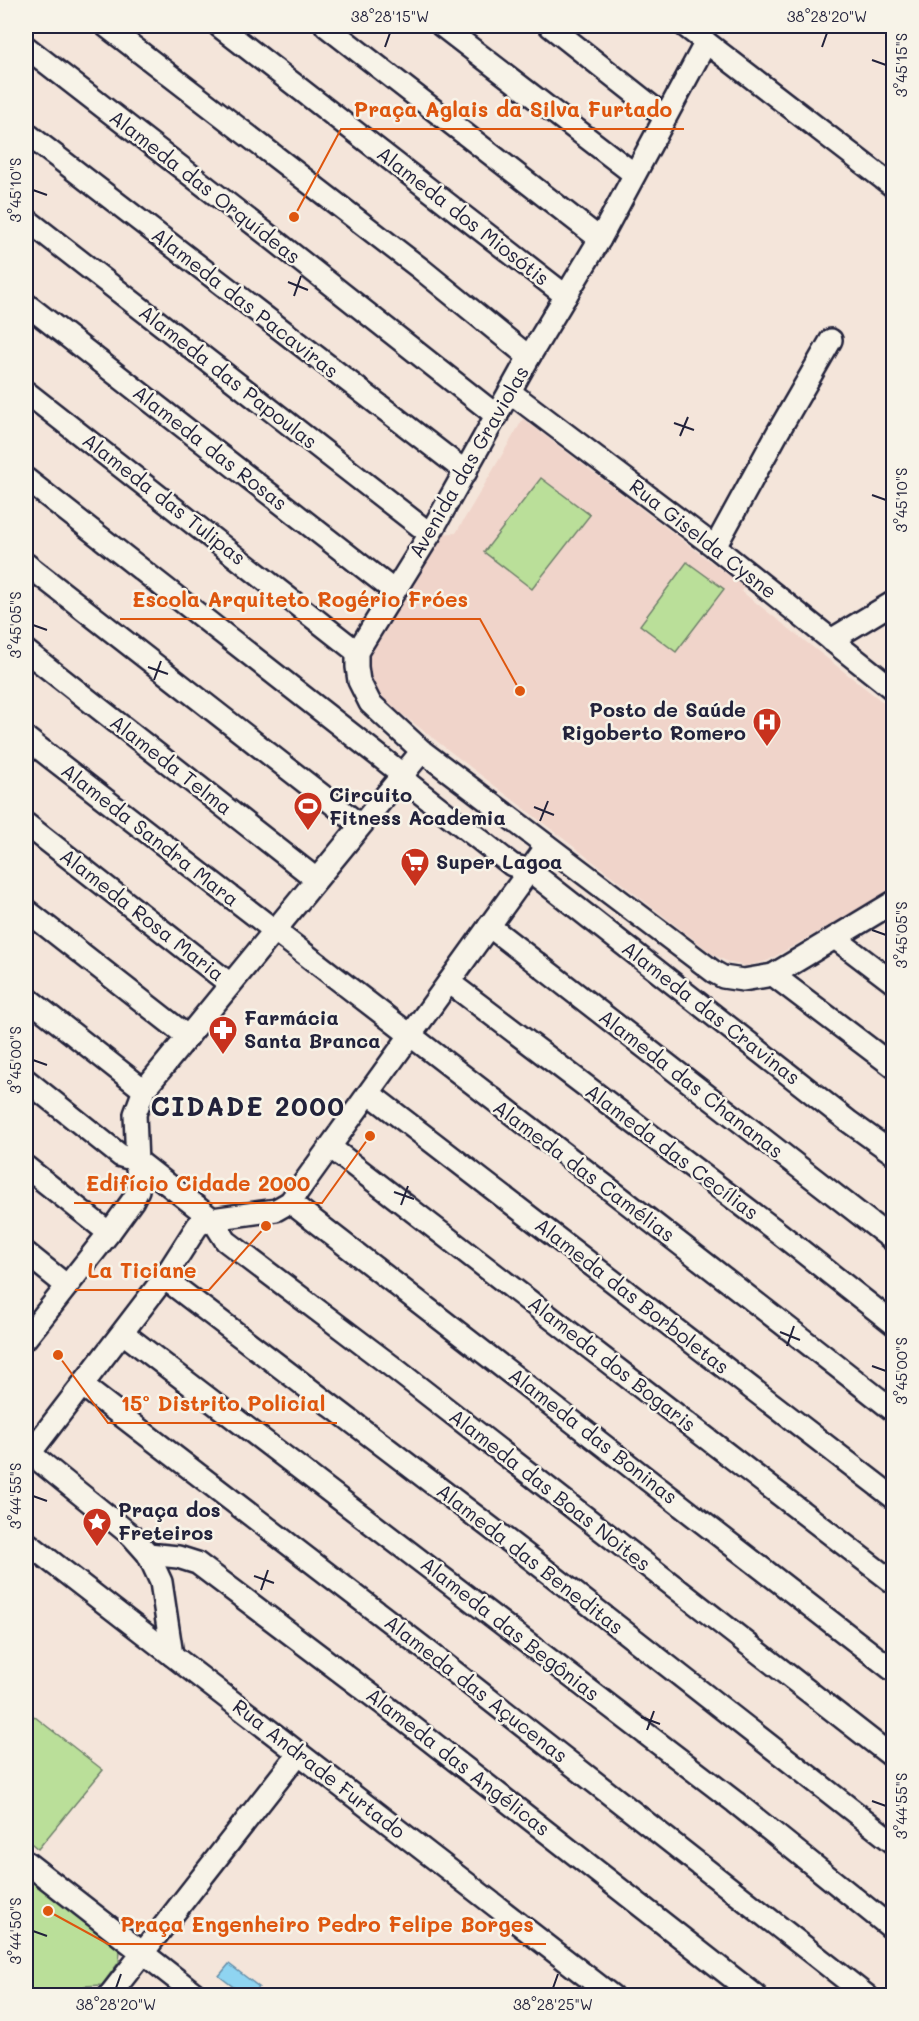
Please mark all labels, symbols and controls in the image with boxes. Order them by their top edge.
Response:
text: 38°28'15"W [351,6,429,26]
text: 38°28'20"W [787,6,867,26]
text: 3°45'15"S [891,33,911,97]
callout: Praça Aglais da Silva Furtado [341,90,684,129]
text: Praça Aglais da Silva Furtado [354,95,672,122]
street label: Alameda das Orquídeas [105,103,306,269]
street label: Alameda dos Miosótis [372,140,555,291]
text: 3°45'10"S [5,157,25,223]
street label: Alameda das Pacaviras [147,221,344,383]
street label: Alameda das Papoulas [134,298,323,454]
street label: Avenida das Graviolas [402,361,534,562]
street label: Alameda das Rosas [128,379,293,516]
street label: Alameda das Tulipas [78,426,251,570]
text: 3°45'10"S [891,467,911,533]
street label: Rua Giselda Cysne [625,473,783,604]
callout: Escola Arquiteto Rogério Fróes [120,580,480,619]
text: Escola Arquiteto Rogério Fróes [132,585,468,612]
text: 3°45'05"S [5,591,25,659]
place label: Posto de Saúde Rigoberto Romero [562,696,746,745]
hospital icon: Posto de Saúde Rigoberto Romero [751,706,783,748]
street label: Alameda Telma [105,708,238,820]
street label: Alameda Sandra Mara [57,757,245,912]
place label: Circuito Fitness Academia [329,781,506,830]
sports icon: Circuito Fitness Academia [292,790,324,832]
street label: Alameda Rosa Maria [55,842,230,986]
supermarket icon: Super Lagoa [399,846,431,888]
place label: Super Lagoa [436,848,562,874]
text: 3°45'05"S [891,901,911,969]
street label: Alameda das Cravinas [617,934,806,1090]
street label: Alameda das Chananas [594,1003,789,1163]
place label: Farmácia Santa Branca [244,1004,381,1053]
pharmacy icon: Farmácia Santa Branca [207,1014,239,1056]
text: 3°45'00"S [5,1026,25,1094]
street label: Alameda das Cecílias [581,1077,764,1225]
district label: CIDADE 2000 [150,1089,346,1123]
street label: Alameda das Camélias [489,1093,681,1247]
callout: Edifício Cidade 2000 [74,1164,322,1203]
text: Edifício Cidade 2000 [86,1169,310,1196]
street label: Alameda das Borboletas [530,1211,735,1379]
callout: La Ticiane [75,1251,209,1290]
text: La Ticiane [87,1256,197,1283]
street label: Alameda dos Bogaris [523,1290,702,1437]
text: 3°45'00"S [891,1337,911,1405]
street label: Alameda das Boninas [504,1361,683,1509]
callout: 15º Distrito Policial [108,1384,337,1423]
text: 15º Distrito Policial [121,1389,325,1416]
street label: Alameda das Boas Noites [445,1402,657,1576]
text: 3°44'55"S [5,1463,25,1529]
street label: Alameda das Beneditas [432,1477,629,1639]
place label: Praça dos Freteiros [118,1496,221,1545]
place icon: Praça dos Freteiros [81,1506,113,1548]
street label: Alameda das Begônias [416,1550,605,1706]
street label: Alameda das Açucenas [380,1609,574,1768]
street label: Alameda das Angélicas [361,1681,556,1841]
street label: Rua Andrade Furtado [228,1693,411,1844]
text: 3°44'55"S [891,1773,911,1839]
text: 3°44'50"S [5,1897,25,1965]
callout: Praça Engenheiro Pedro Felipe Borges [108,1905,546,1944]
text: Praça Engenheiro Pedro Felipe Borges [120,1910,534,1937]
text: 38°28'20"W [76,1994,156,2014]
text: 38°28'25"W [513,1994,593,2014]

